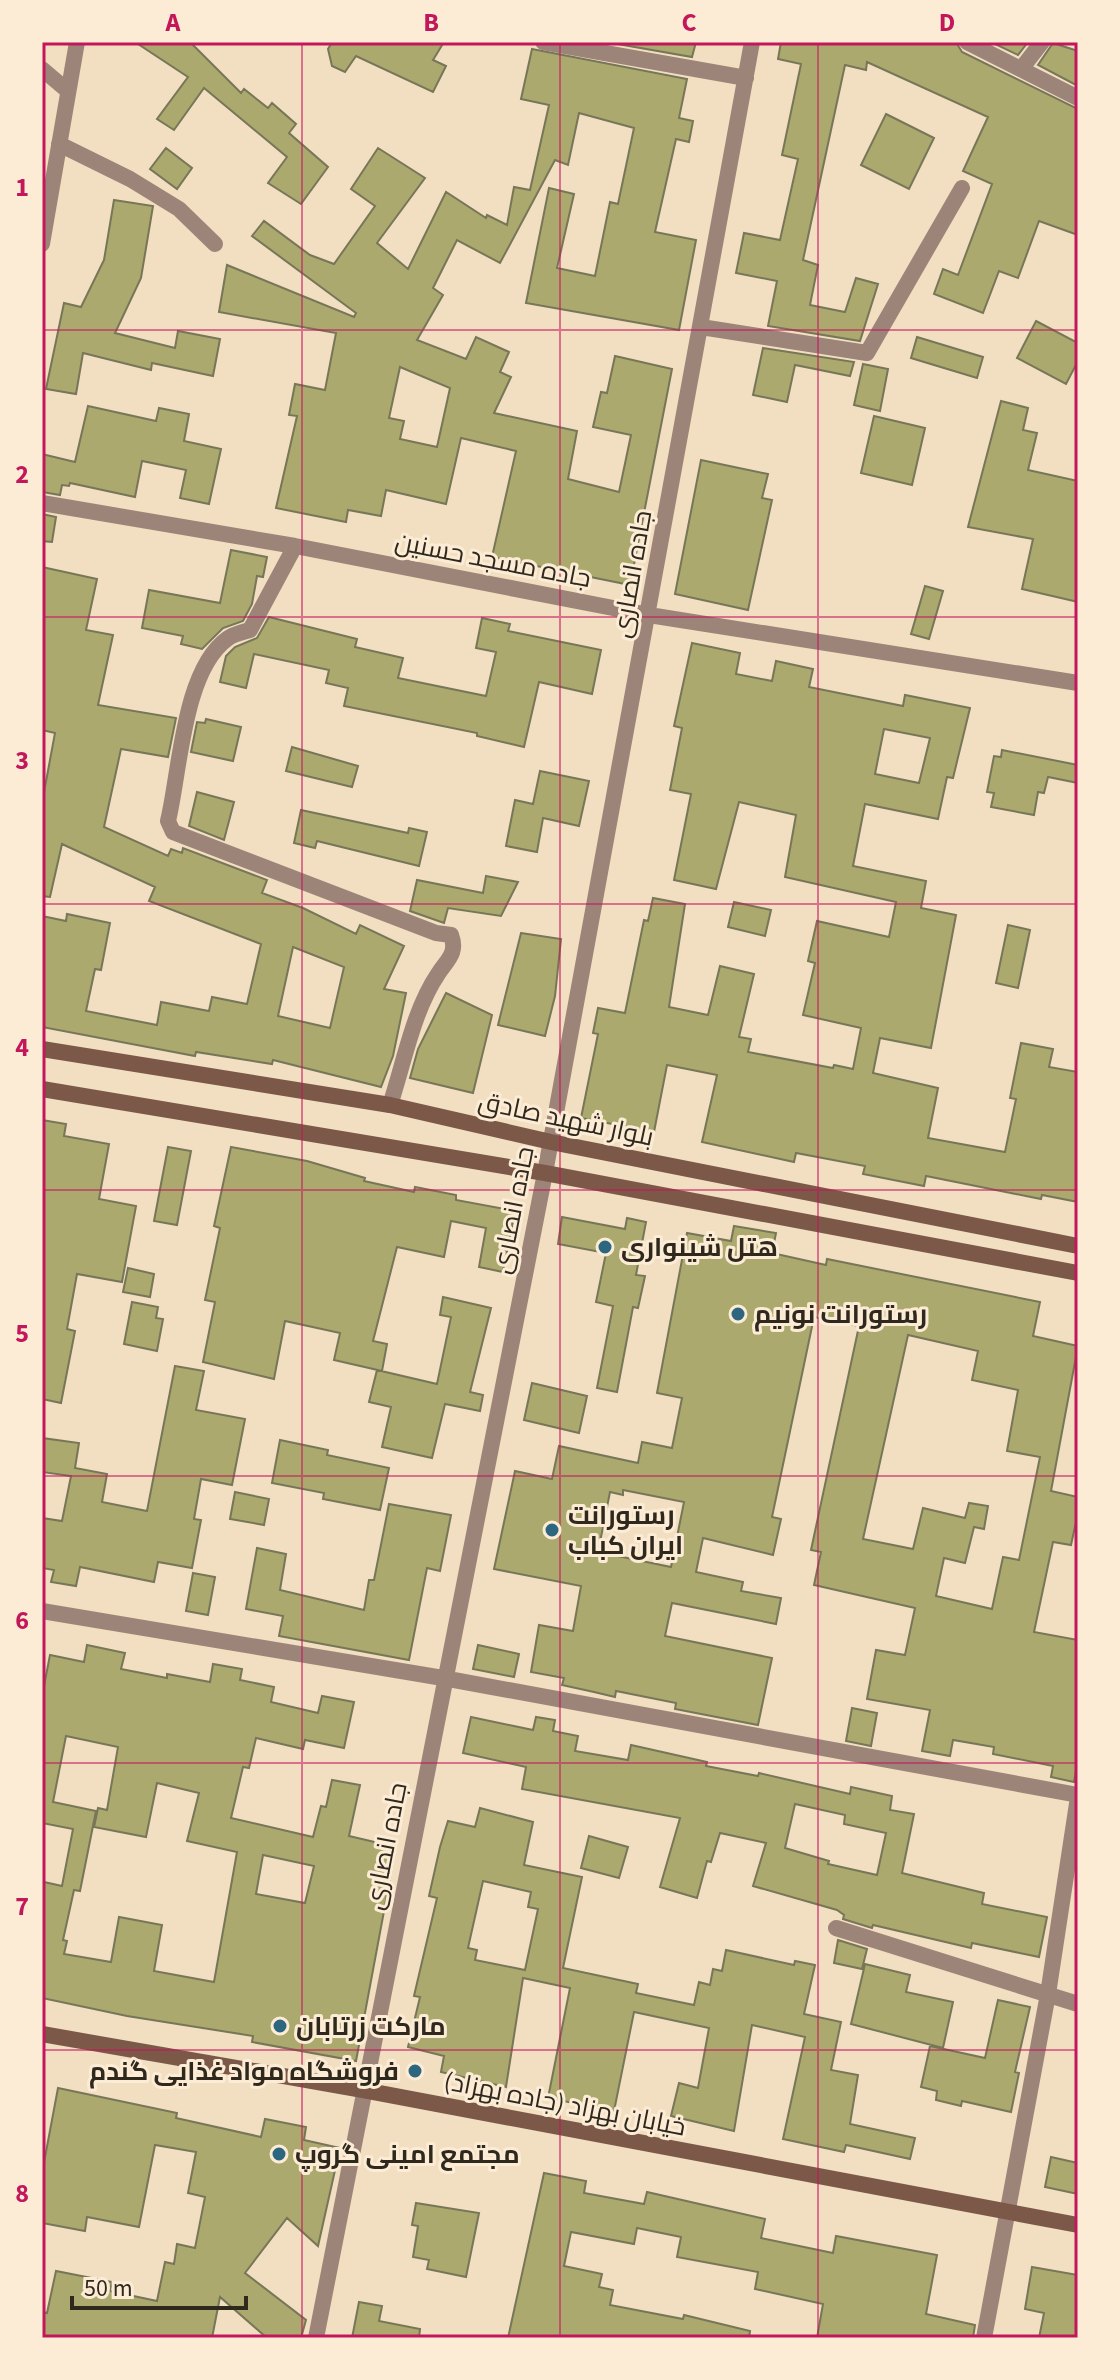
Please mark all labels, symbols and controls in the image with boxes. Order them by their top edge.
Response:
text: A [165,4,182,41]
text: B [423,4,439,41]
text: C [681,4,697,41]
text: D [939,4,955,41]
text: 1 [15,169,29,206]
text: 2 [15,456,29,493]
street label: جاده انصاری [603,507,661,641]
street label: جاده مسجد حسنین [392,523,594,597]
text: 3 [15,742,29,779]
text: 4 [15,1029,29,1066]
street label: بلوار شهید صادق [475,1082,657,1156]
street label: جاده انصاری [483,1143,543,1277]
place label: هتل شینواری [621,1229,778,1266]
marker: هتل شینواری [596,1238,614,1256]
place label: رستورانت نونیم [754,1296,927,1333]
marker: رستورانت نونیم [729,1305,747,1323]
text: 5 [15,1315,29,1352]
place label: رستورانت ایران کباب [568,1497,683,1564]
marker: رستورانت ایران کباب [543,1521,561,1539]
text: 6 [15,1602,29,1639]
street label: جاده انصاری [356,1779,416,1913]
text: 7 [15,1888,29,1925]
place label: مارکت زرتابان [296,2008,446,2045]
marker: مارکت زرتابان [271,2017,289,2035]
place label: فروشگاه مواد غذایی گندم [89,2053,399,2090]
marker: فروشگاه مواد غذایی گندم [406,2062,424,2080]
street label: خیابان بهزاد (جاده بهزاد) [441,2062,689,2146]
place label: مجتمع امینی گروپ [295,2136,520,2173]
marker: مجتمع امینی گروپ [270,2145,288,2163]
text: 8 [15,2175,29,2212]
scale bar [72,2260,246,2310]
text: 50 m [84,2271,133,2306]

